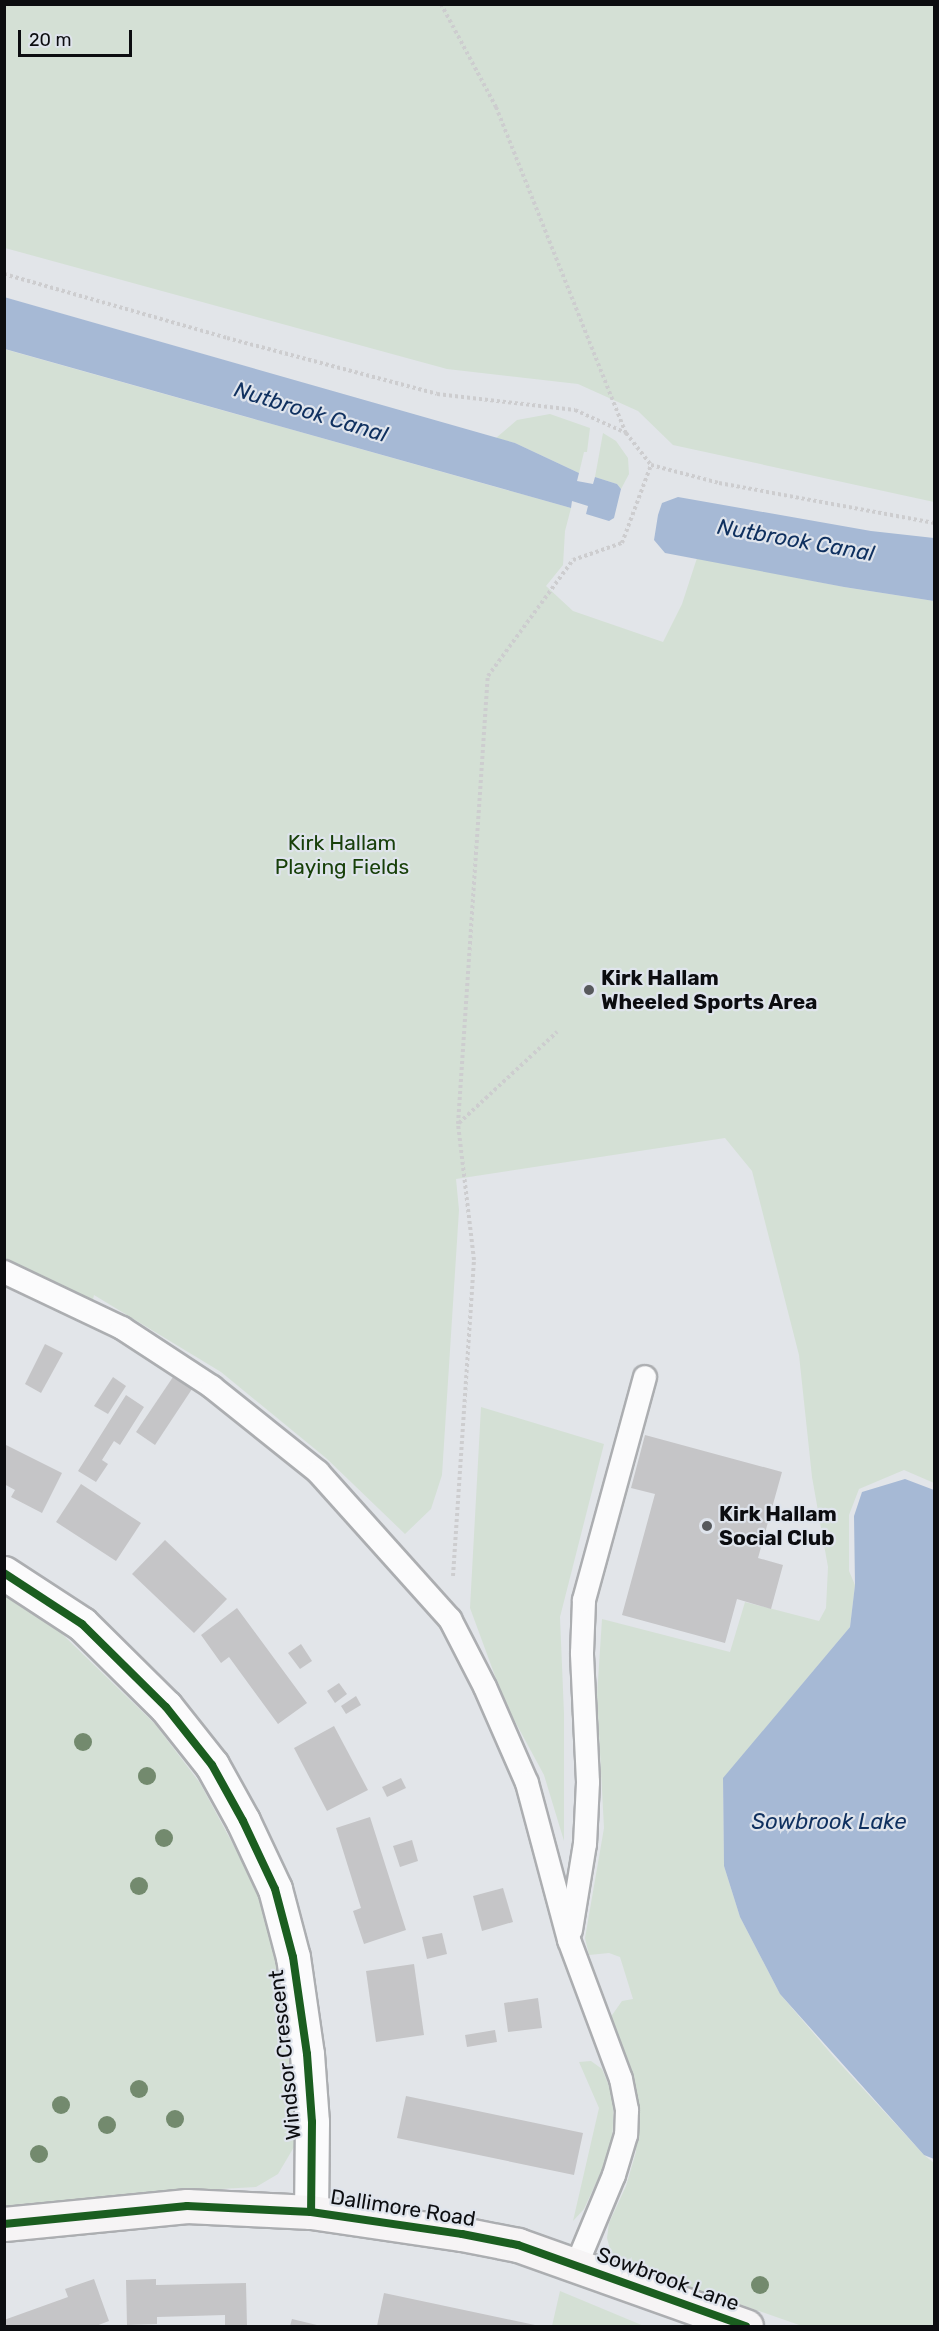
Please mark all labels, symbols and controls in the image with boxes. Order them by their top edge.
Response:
scale bar [21,18,135,56]
text: 20 m [29,29,71,51]
water label: Nutbrook Canal [231,376,391,448]
water label: Nutbrook Canal [715,513,877,567]
park label: Kirk Hallam Playing Fields [275,830,409,880]
place label: Kirk Hallam Wheeled Sports Area [601,965,818,1015]
marker: Kirk Hallam Wheeled Sports Area [582,983,596,997]
place label: Kirk Hallam Social Club [719,1501,837,1551]
marker: Kirk Hallam Social Club [700,1519,714,1533]
water label: Sowbrook Lake [751,1809,907,1835]
street label: Windsor Crescent [264,1968,306,2142]
street label: Dallimore Road [329,2184,477,2232]
street label: Sowbrook Lane [593,2242,743,2316]

